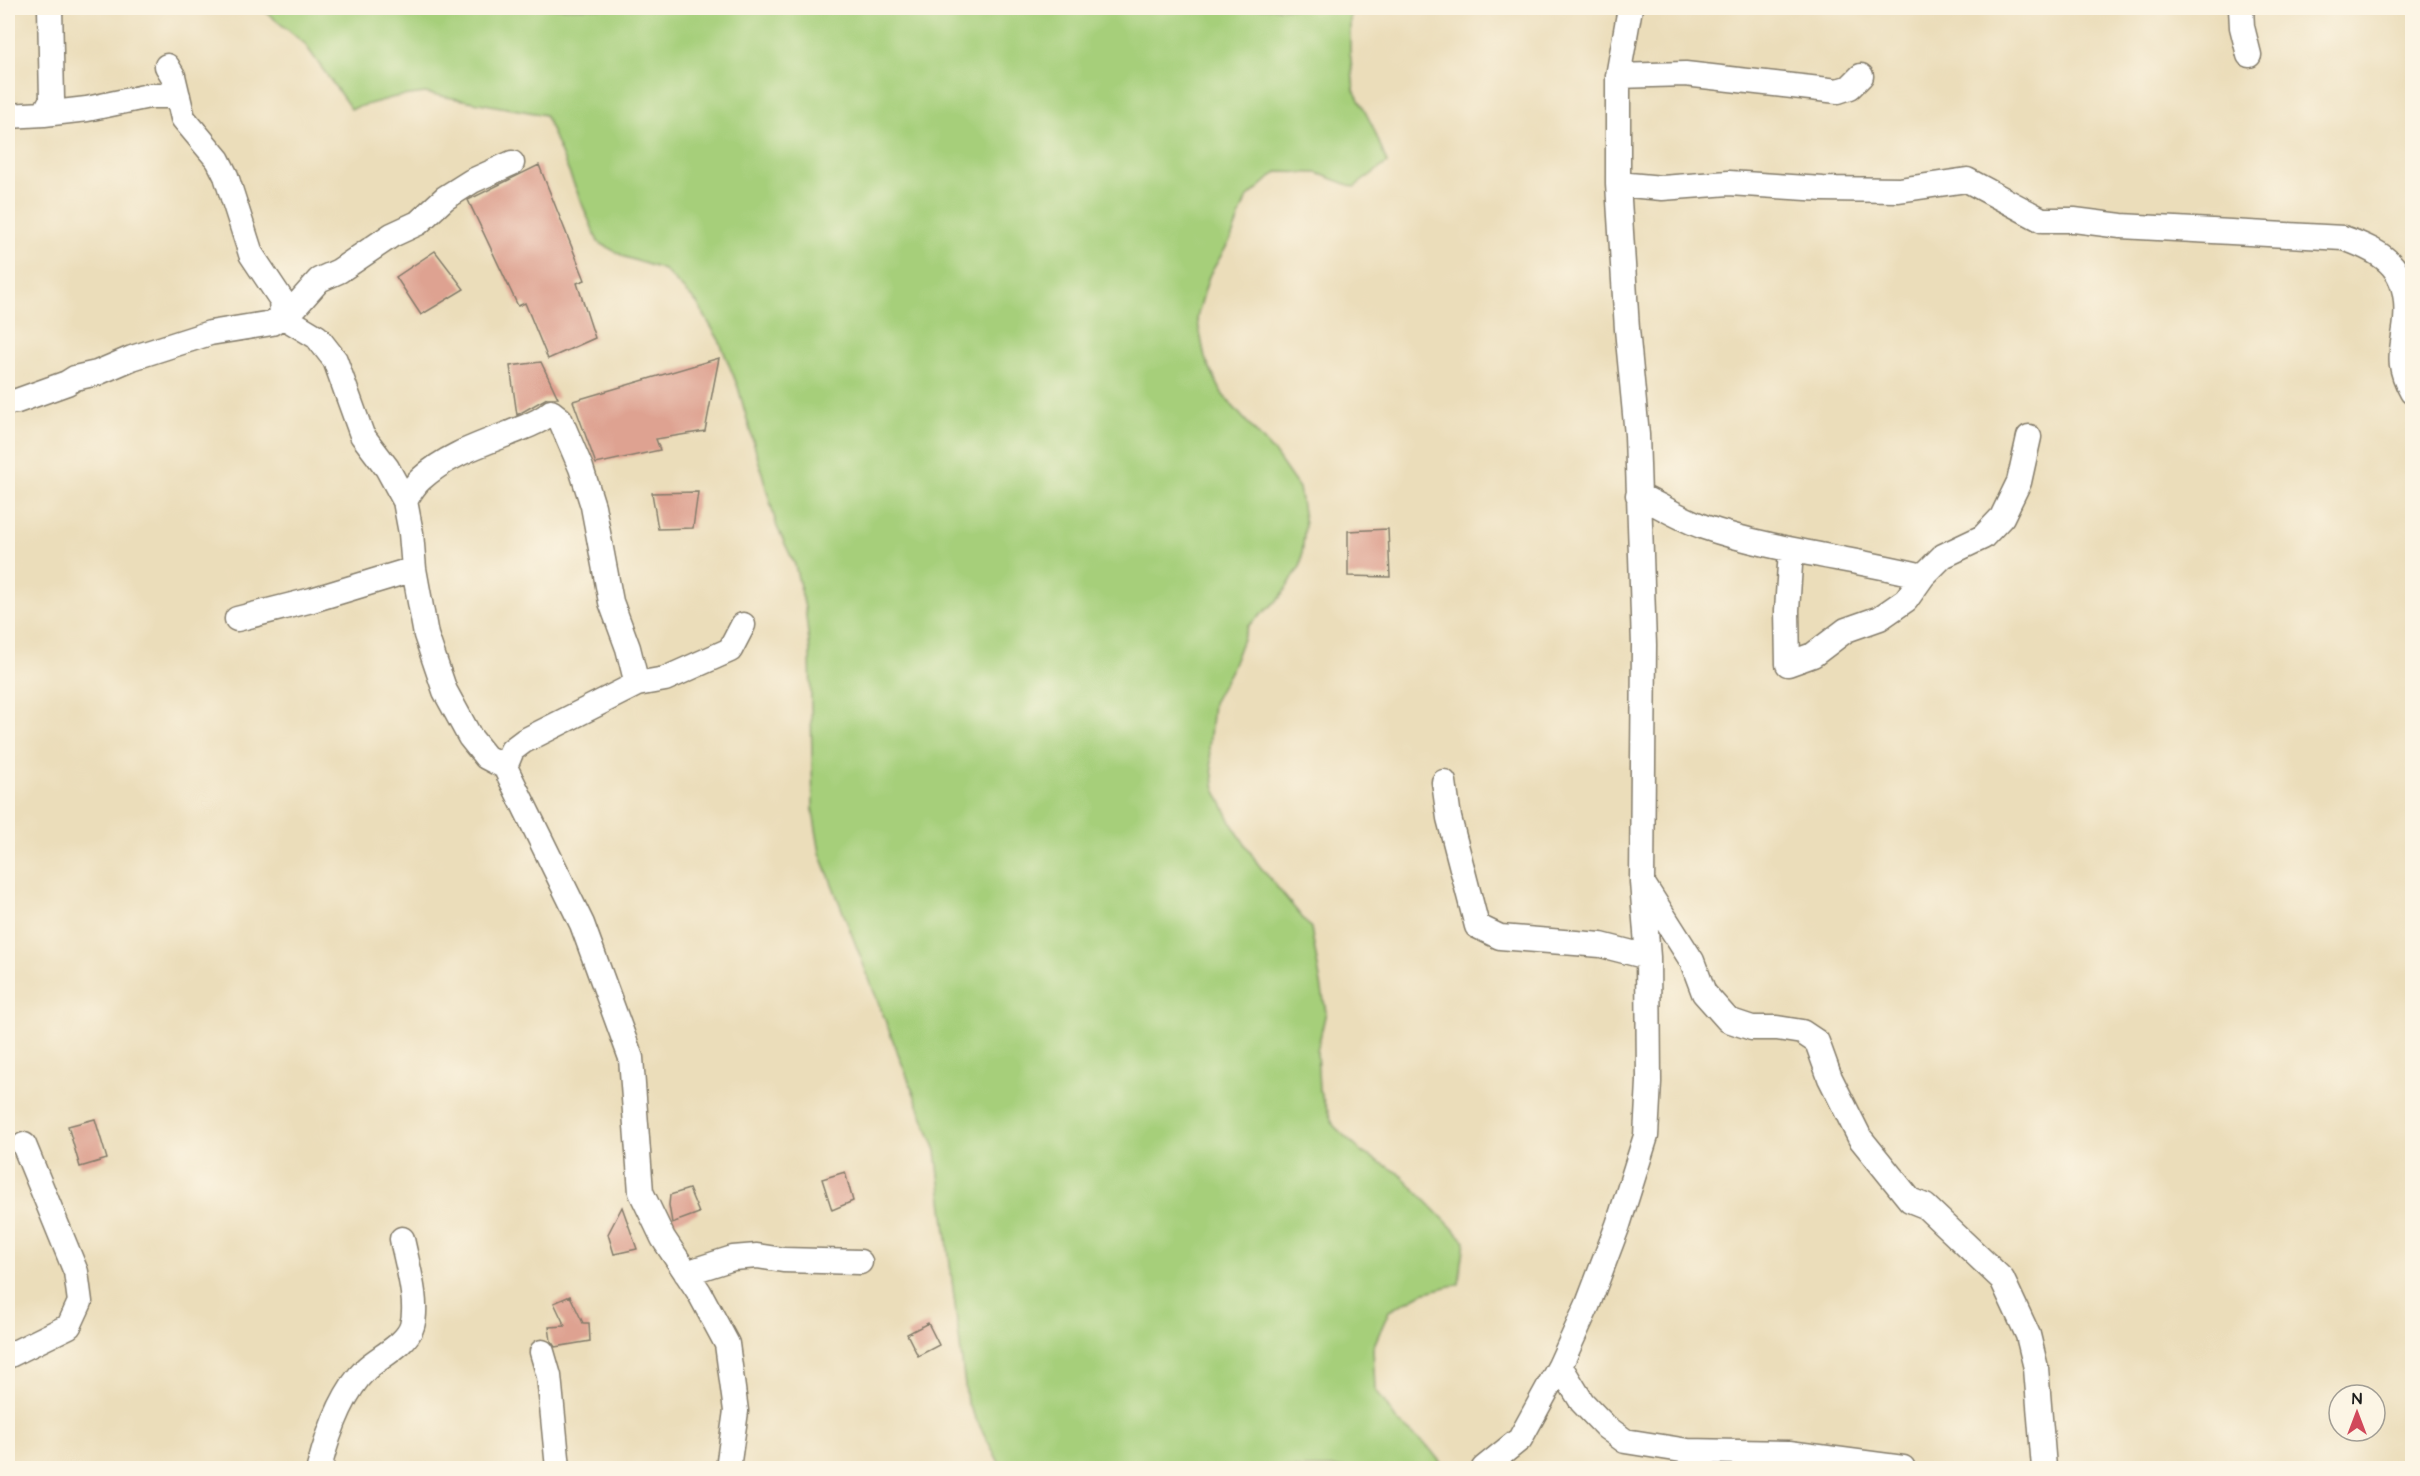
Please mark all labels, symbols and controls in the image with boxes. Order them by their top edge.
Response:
north arrow [2327,1383,2387,1443]
text: N [2352,1388,2362,1410]

